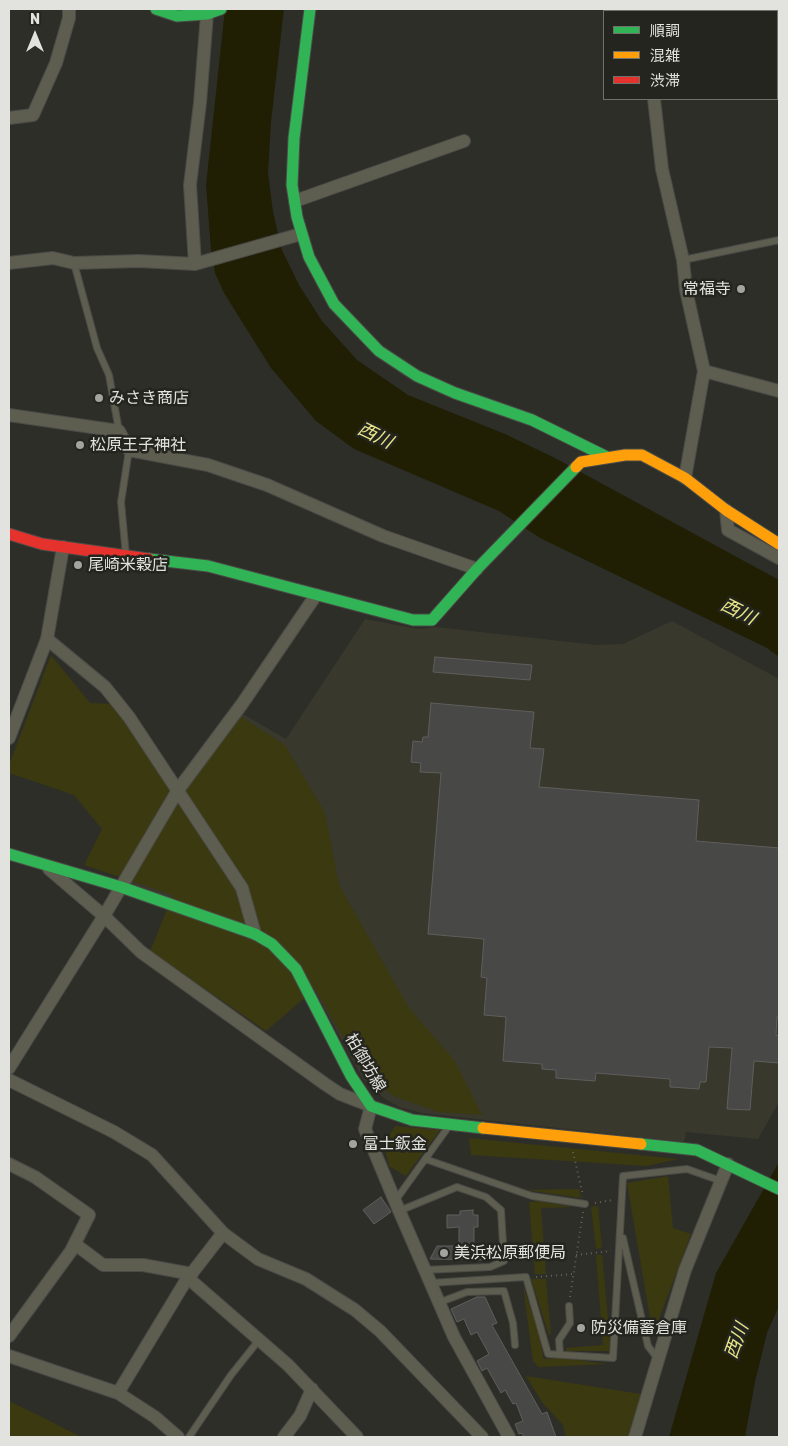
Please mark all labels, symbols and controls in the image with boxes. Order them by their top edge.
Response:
north arrow [10,10,60,60]
legend [603,10,778,100]
text: N [30,11,40,28]
text: 順調 [650,22,680,40]
text: 混雑 [650,47,680,65]
text: 渋滞 [650,72,680,90]
place label: 常福寺 [683,279,731,299]
marker: 常福寺 [735,283,747,295]
place label: みさき商店 [109,388,189,408]
marker: みさき商店 [93,392,105,404]
water label: 西川 [354,418,396,454]
place label: 松原王子神社 [90,435,186,455]
marker: 松原王子神社 [74,439,86,451]
place label: 尾崎米穀店 [88,555,168,575]
marker: 尾崎米穀店 [72,559,84,571]
water label: 西川 [717,594,759,630]
street label: 柏御坊線 [341,1030,389,1096]
place label: 富士鈑金 [363,1134,427,1154]
marker: 富士鈑金 [347,1138,359,1150]
place label: 美浜松原郵便局 [454,1243,566,1263]
marker: 美浜松原郵便局 [438,1247,450,1259]
place label: 防災備蓄倉庫 [591,1318,687,1338]
water label: 西川 [721,1320,753,1362]
marker: 防災備蓄倉庫 [575,1322,587,1334]

